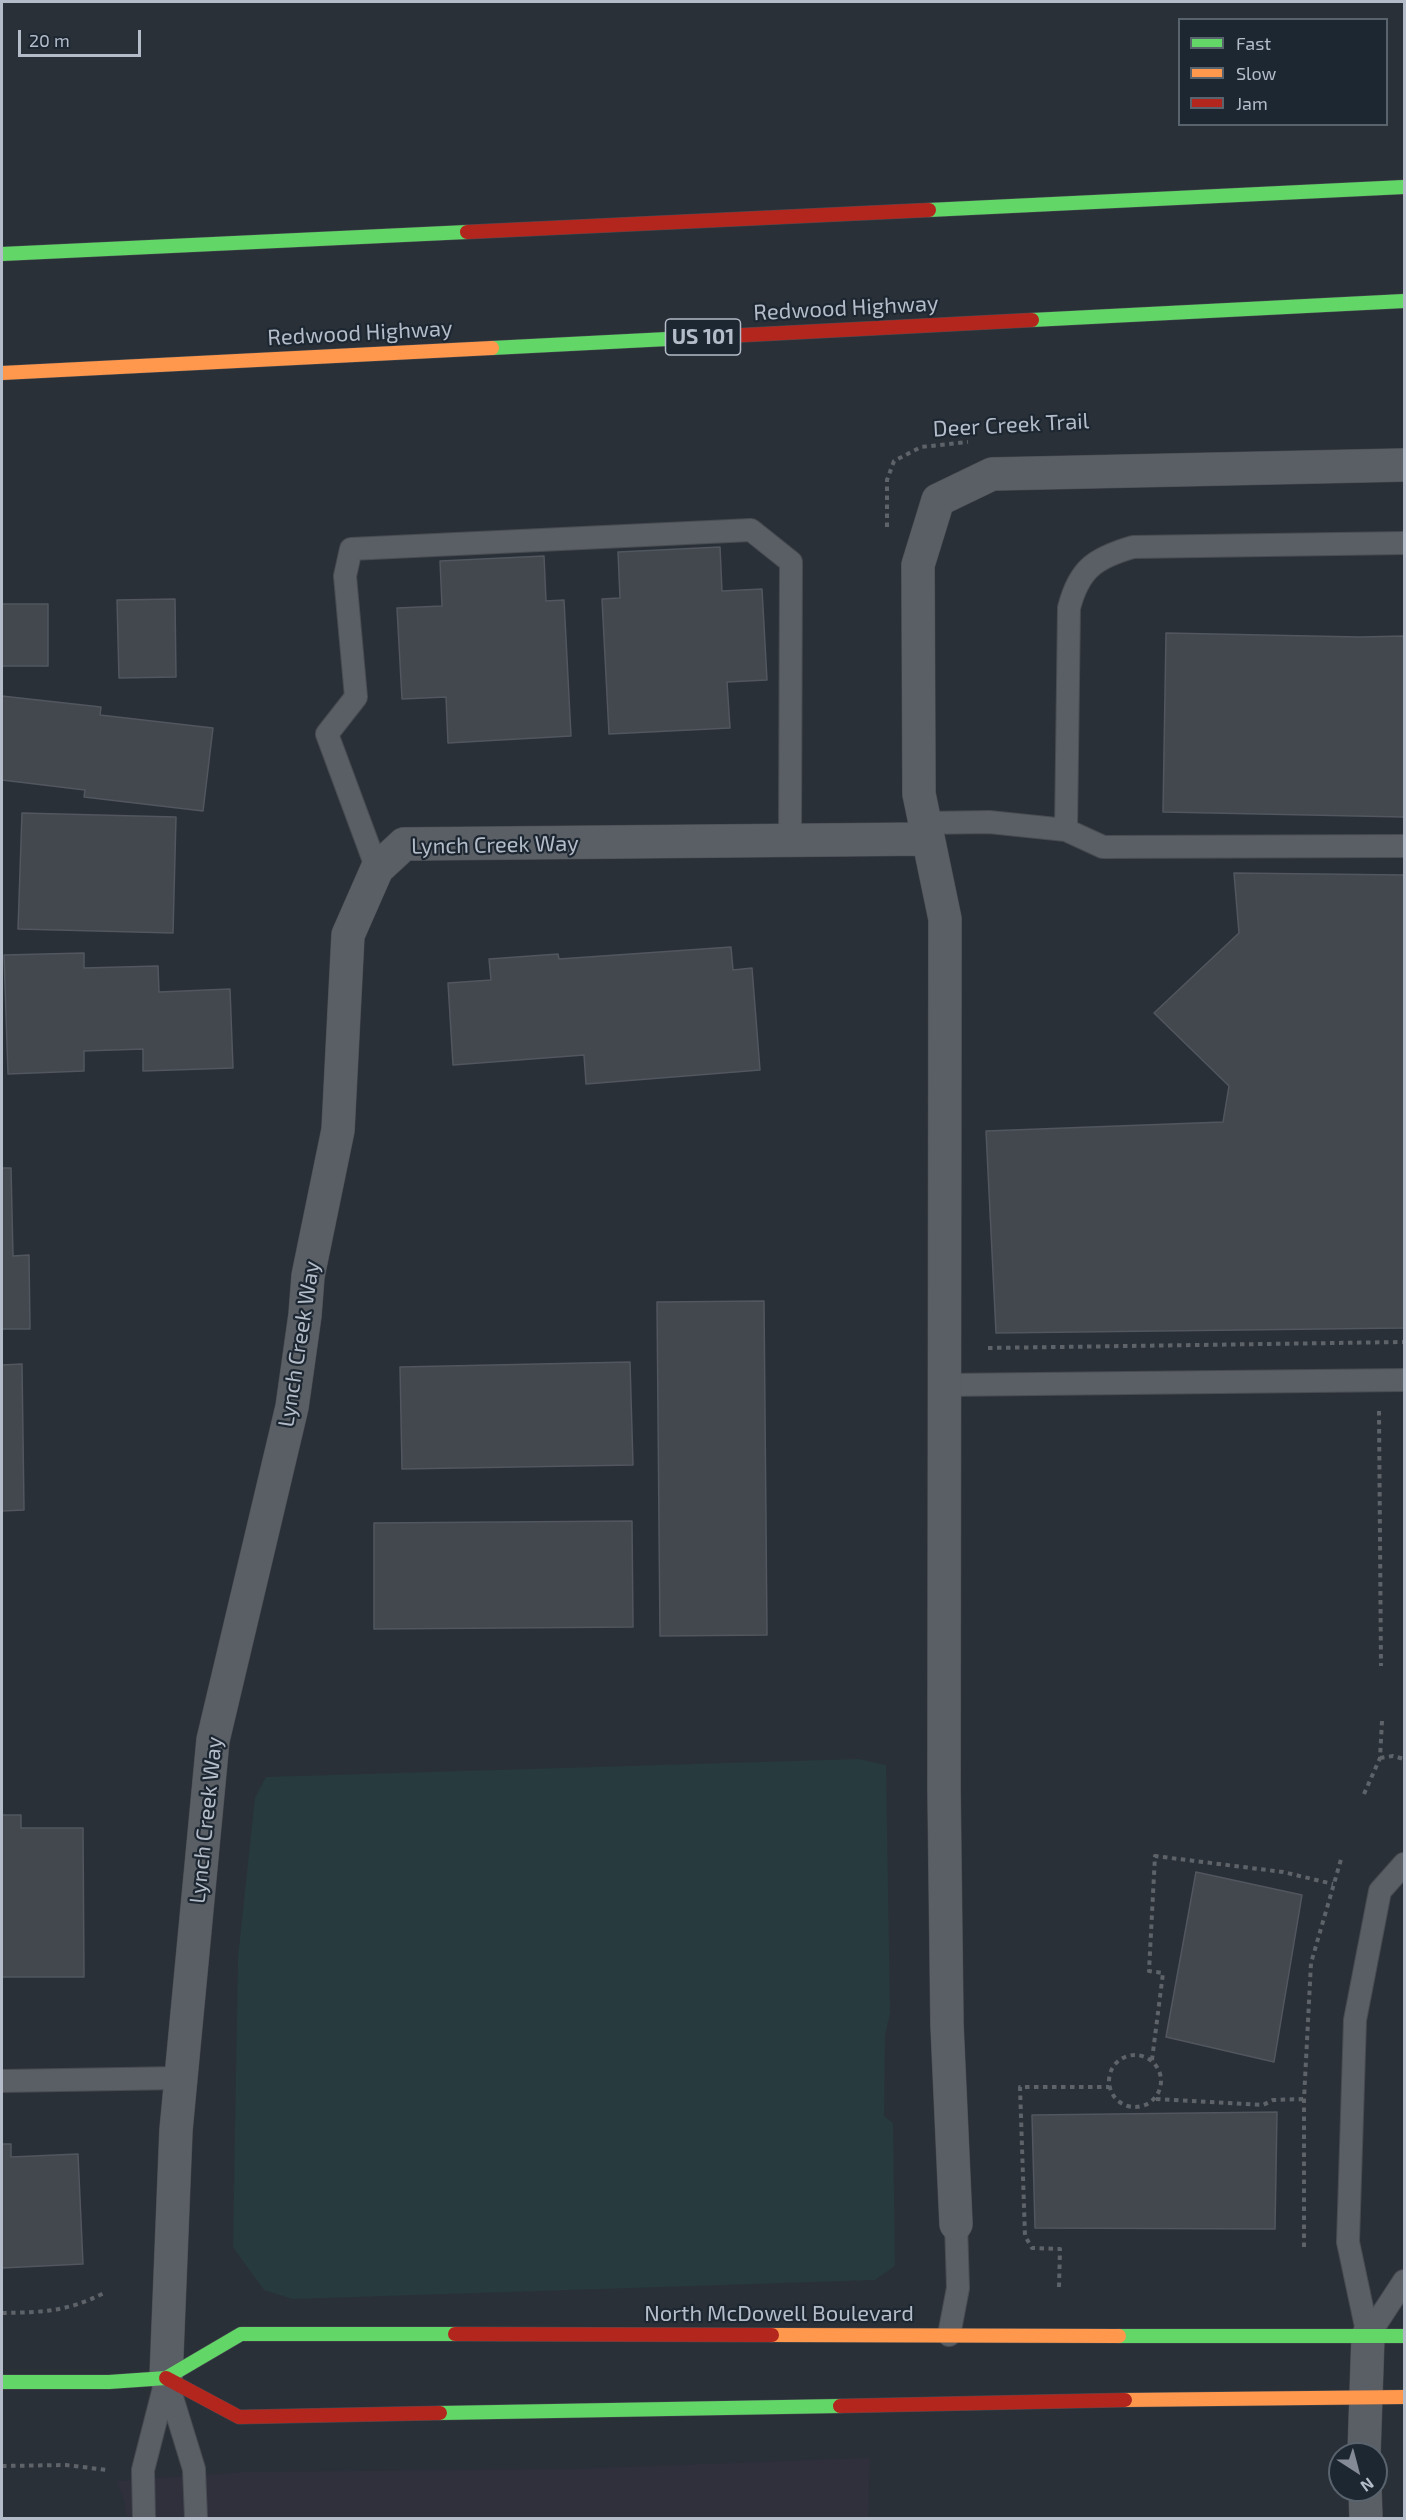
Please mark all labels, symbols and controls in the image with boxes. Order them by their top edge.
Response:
scale bar [21,18,144,56]
legend [1178,18,1388,126]
text: 20 m [29,29,70,51]
text: Fast [1236,32,1271,54]
text: Slow [1236,62,1276,84]
text: Jam [1236,92,1268,114]
street label: Redwood Highway [753,290,939,326]
street label: Redwood Highway [267,315,453,351]
road number: US 101 [666,319,740,355]
street label: Deer Creek Trail [932,408,1090,442]
street label: Lynch Creek Way [411,830,579,860]
street label: Lynch Creek Way [273,1259,325,1429]
street label: Lynch Creek Way [184,1735,228,1905]
street label: North McDowell Boulevard [644,2301,914,2327]
north arrow [1328,2442,1388,2502]
text: N [1357,2474,1378,2496]

